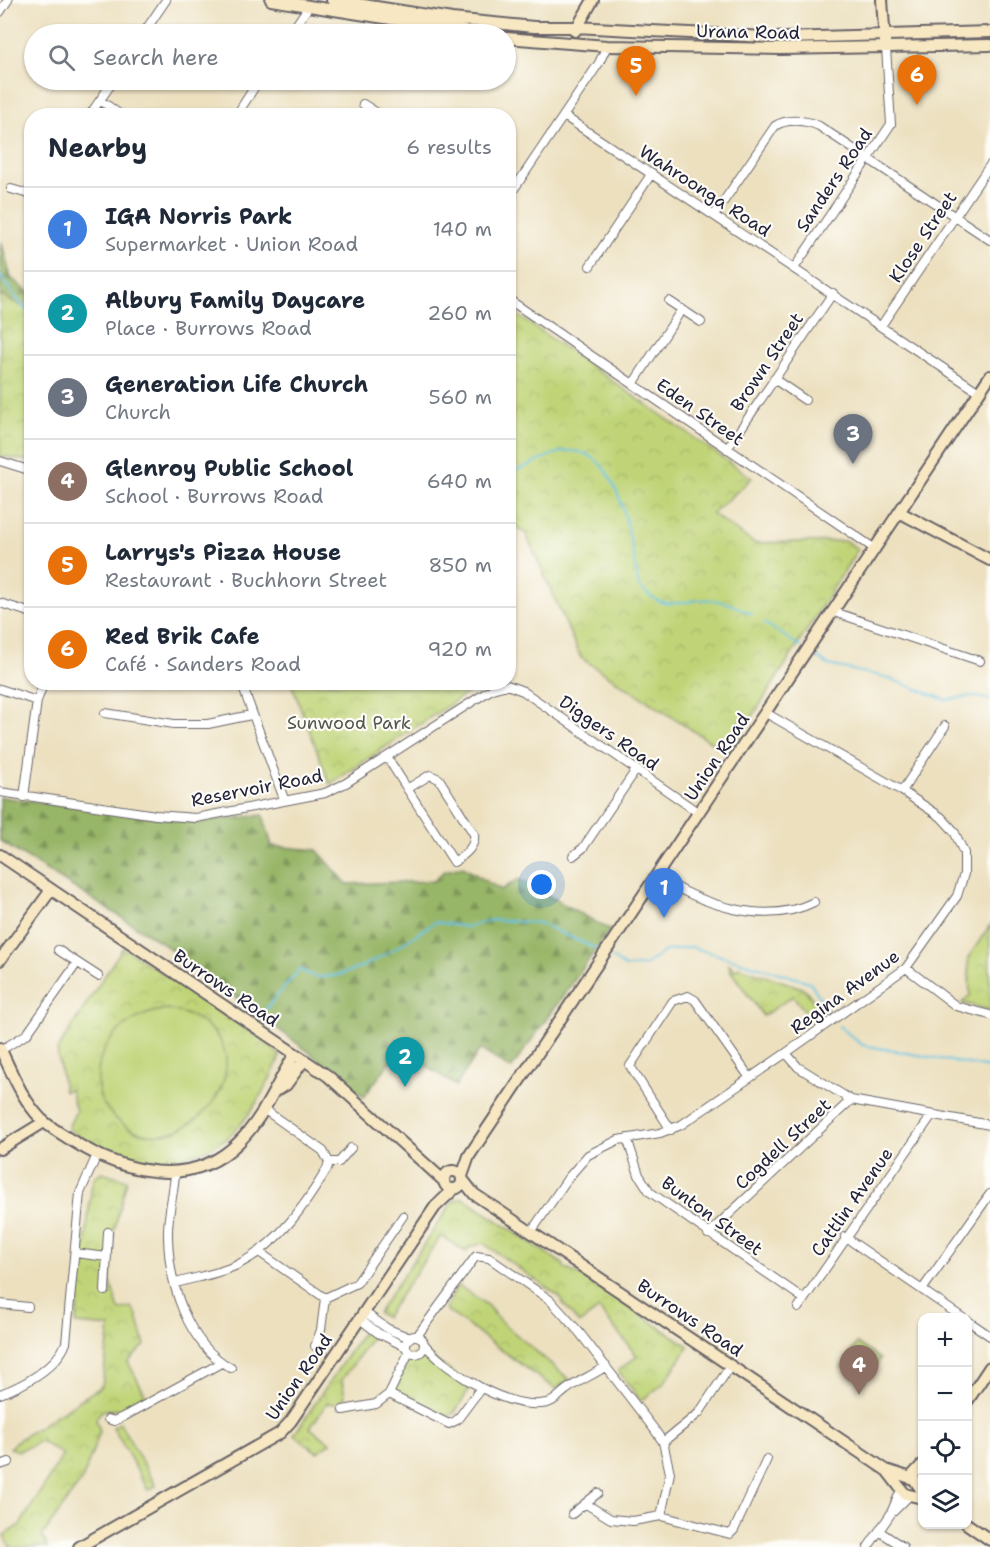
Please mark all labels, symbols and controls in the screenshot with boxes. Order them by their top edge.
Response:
street label: Urana Road [696,19,800,45]
search box [24,24,516,90]
icon: search [45,41,78,74]
text: Search here [93,43,219,72]
pin: 5 [616,46,656,96]
pin: 6 [898,56,936,105]
street label: Sanders Road [790,123,878,237]
text: Nearby [48,130,147,165]
text: 6 results [406,134,492,160]
street label: Wahroonga Road [635,139,775,243]
street label: Klose Street [884,187,962,287]
text: IGA Norris Park [105,202,292,231]
text: 1 [63,216,72,242]
text: 140 m [433,216,492,242]
text: Supermarket · Union Road [105,231,358,257]
text: Albury Family Daycare [105,286,365,315]
text: 2 [61,300,75,326]
text: 260 m [427,300,492,326]
street label: Brown Street [725,308,809,416]
text: Place · Burrows Road [105,315,312,341]
text: Generation Life Church [105,370,368,399]
street label: Eden Street [651,373,749,451]
text: 3 [61,384,75,410]
text: 560 m [429,384,492,410]
text: Church [105,399,171,425]
pin: 3 [834,414,872,464]
text: Glenroy Public School [105,454,353,483]
text: 4 [61,468,75,494]
text: 640 m [427,468,492,494]
text: School · Burrows Road [105,483,324,509]
text: Larrys's Pizza House [105,538,341,567]
text: 5 [61,552,74,578]
text: 850 m [428,552,492,578]
text: Restaurant · Buchhorn Street [105,567,387,593]
text: Red Brik Cafe [105,622,260,651]
text: 6 [61,636,75,662]
text: 920 m [428,636,492,662]
text: Café · Sanders Road [105,651,301,677]
street label: Diggers Road [554,690,664,776]
street label: Union Road [679,709,755,805]
park label: Sunwood Park [287,711,411,735]
street label: Reservoir Road [189,763,325,813]
pin: 1 [644,868,684,918]
your location [527,870,556,899]
street label: Burrows Road [168,944,284,1032]
street label: Regina Avenue [786,944,904,1040]
pin: 2 [386,1038,424,1087]
street label: Cogdell Street [730,1093,836,1195]
street label: Cattlin Avenue [806,1143,898,1261]
street label: Bunton Street [656,1171,768,1261]
street label: Burrows Road [632,1274,748,1362]
map controls [918,1313,972,1529]
button: + [918,1313,972,1367]
street label: Union Road [260,1329,338,1425]
pin: 4 [840,1346,878,1395]
button: − [918,1367,972,1421]
button: locate [918,1421,972,1475]
button: layers [918,1475,972,1529]

